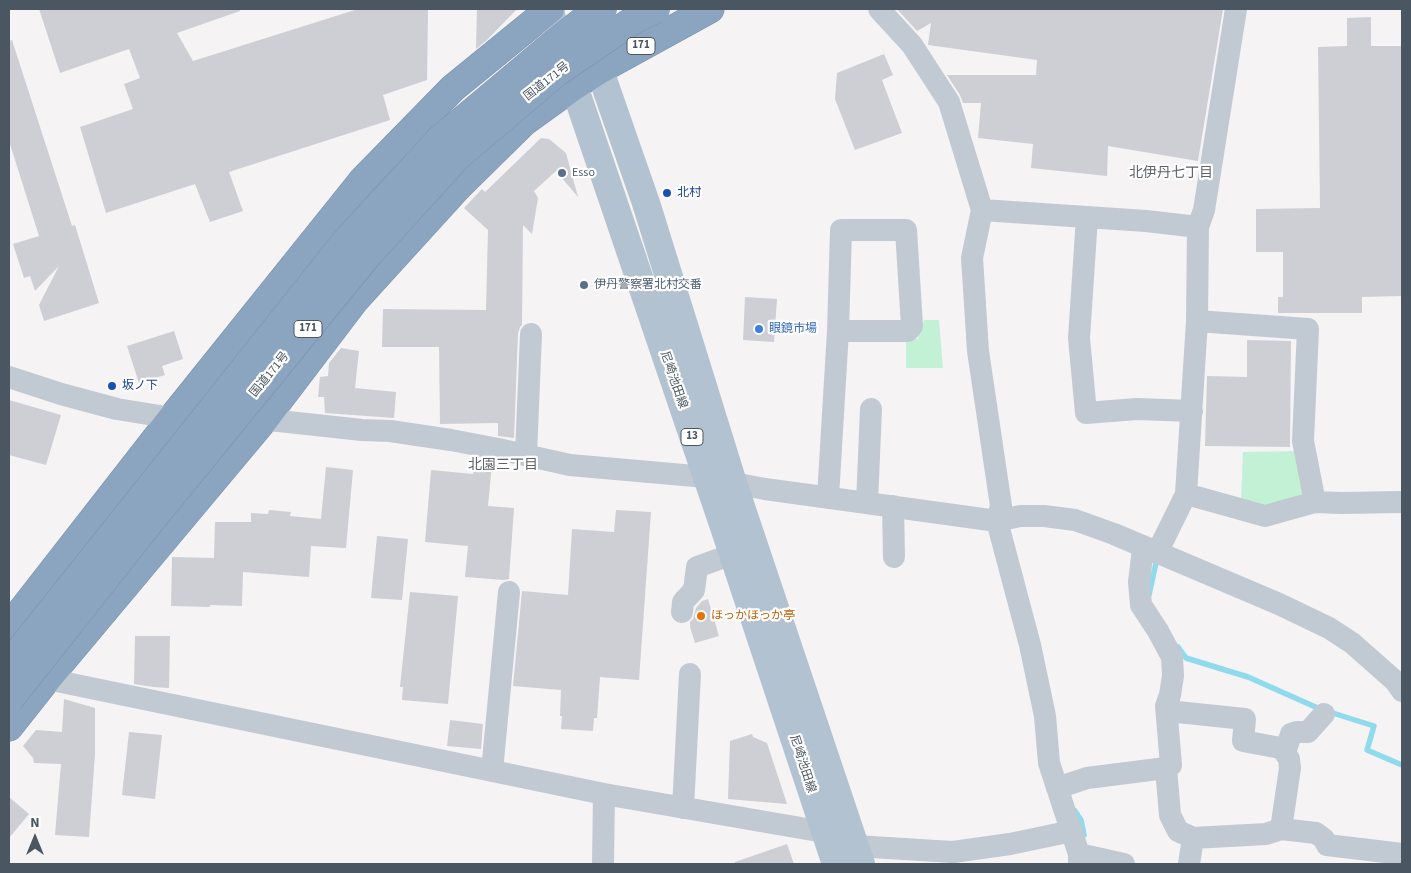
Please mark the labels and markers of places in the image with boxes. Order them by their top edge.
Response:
place label: Esso [572,166,595,180]
marker: Esso [556,167,568,179]
place label: 北村 [677,186,701,200]
marker: 北村 [661,187,673,199]
place label: 伊丹警察署北村交番 [594,278,702,292]
marker: 伊丹警察署北村交番 [578,279,590,291]
place label: 眼鏡市場 [769,322,817,336]
marker: 眼鏡市場 [753,323,765,335]
place label: 坂ノ下 [122,379,158,393]
marker: 坂ノ下 [106,380,118,392]
place label: ほっかほっか亭 [711,609,795,623]
marker: ほっかほっか亭 [695,610,707,622]

